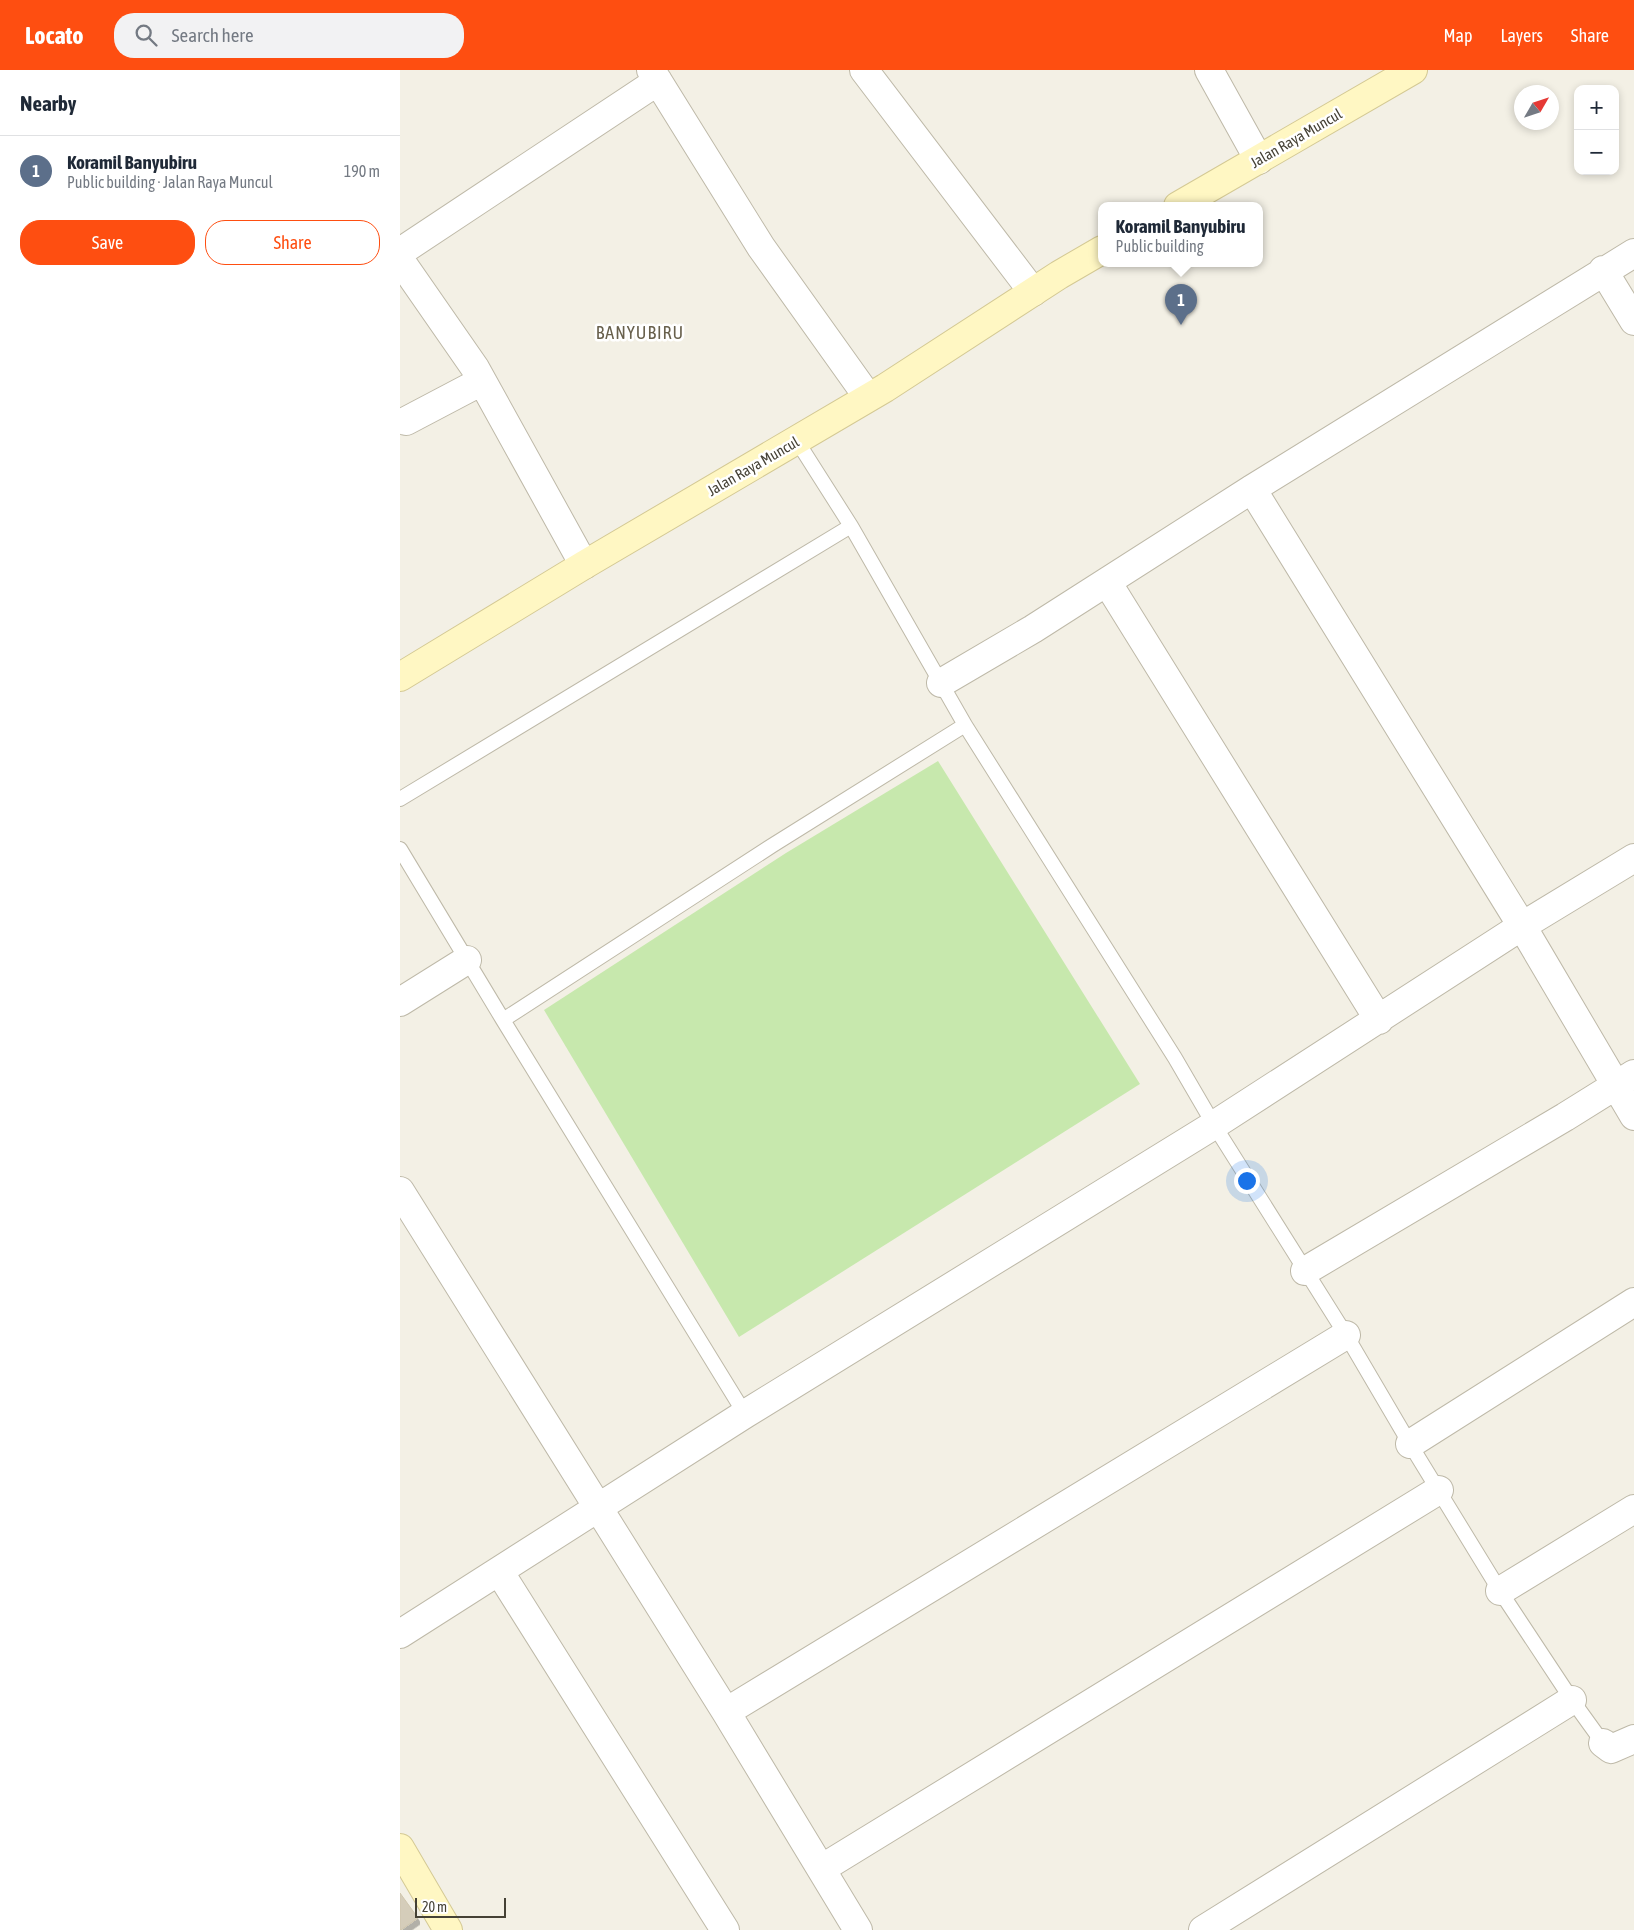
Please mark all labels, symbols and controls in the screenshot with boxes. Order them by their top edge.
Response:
search box [114,13,464,58]
icon: search [132,21,160,49]
text: Locato [25,22,84,49]
text: Search here [172,24,254,46]
text: Map [1443,25,1472,46]
text: Layers [1500,25,1543,46]
text: Share [1571,25,1609,46]
north arrow [1514,85,1559,130]
map controls [1574,85,1619,175]
button: + [1574,85,1619,130]
text: Nearby [20,91,76,115]
street label: Jalan Raya Muncul [1247,105,1345,171]
button: − [1574,130,1619,175]
text: Koramil Banyubiru [67,151,197,173]
text: 1 [32,162,40,180]
text: 190 m [344,162,380,180]
text: Public building · Jalan Raya Muncul [67,173,273,191]
popup [1098,202,1263,267]
text: Koramil Banyubiru [1116,215,1245,237]
button: Save [20,220,195,265]
button: Share [205,220,380,265]
text: Public building [1116,237,1204,255]
pin: 1 [1165,284,1197,325]
district label: BANYUBIRU [596,322,684,343]
street label: Jalan Raya Muncul [704,433,802,499]
your location [1234,1168,1260,1194]
scale bar [415,1895,506,1918]
text: 20 m [422,1899,447,1915]

